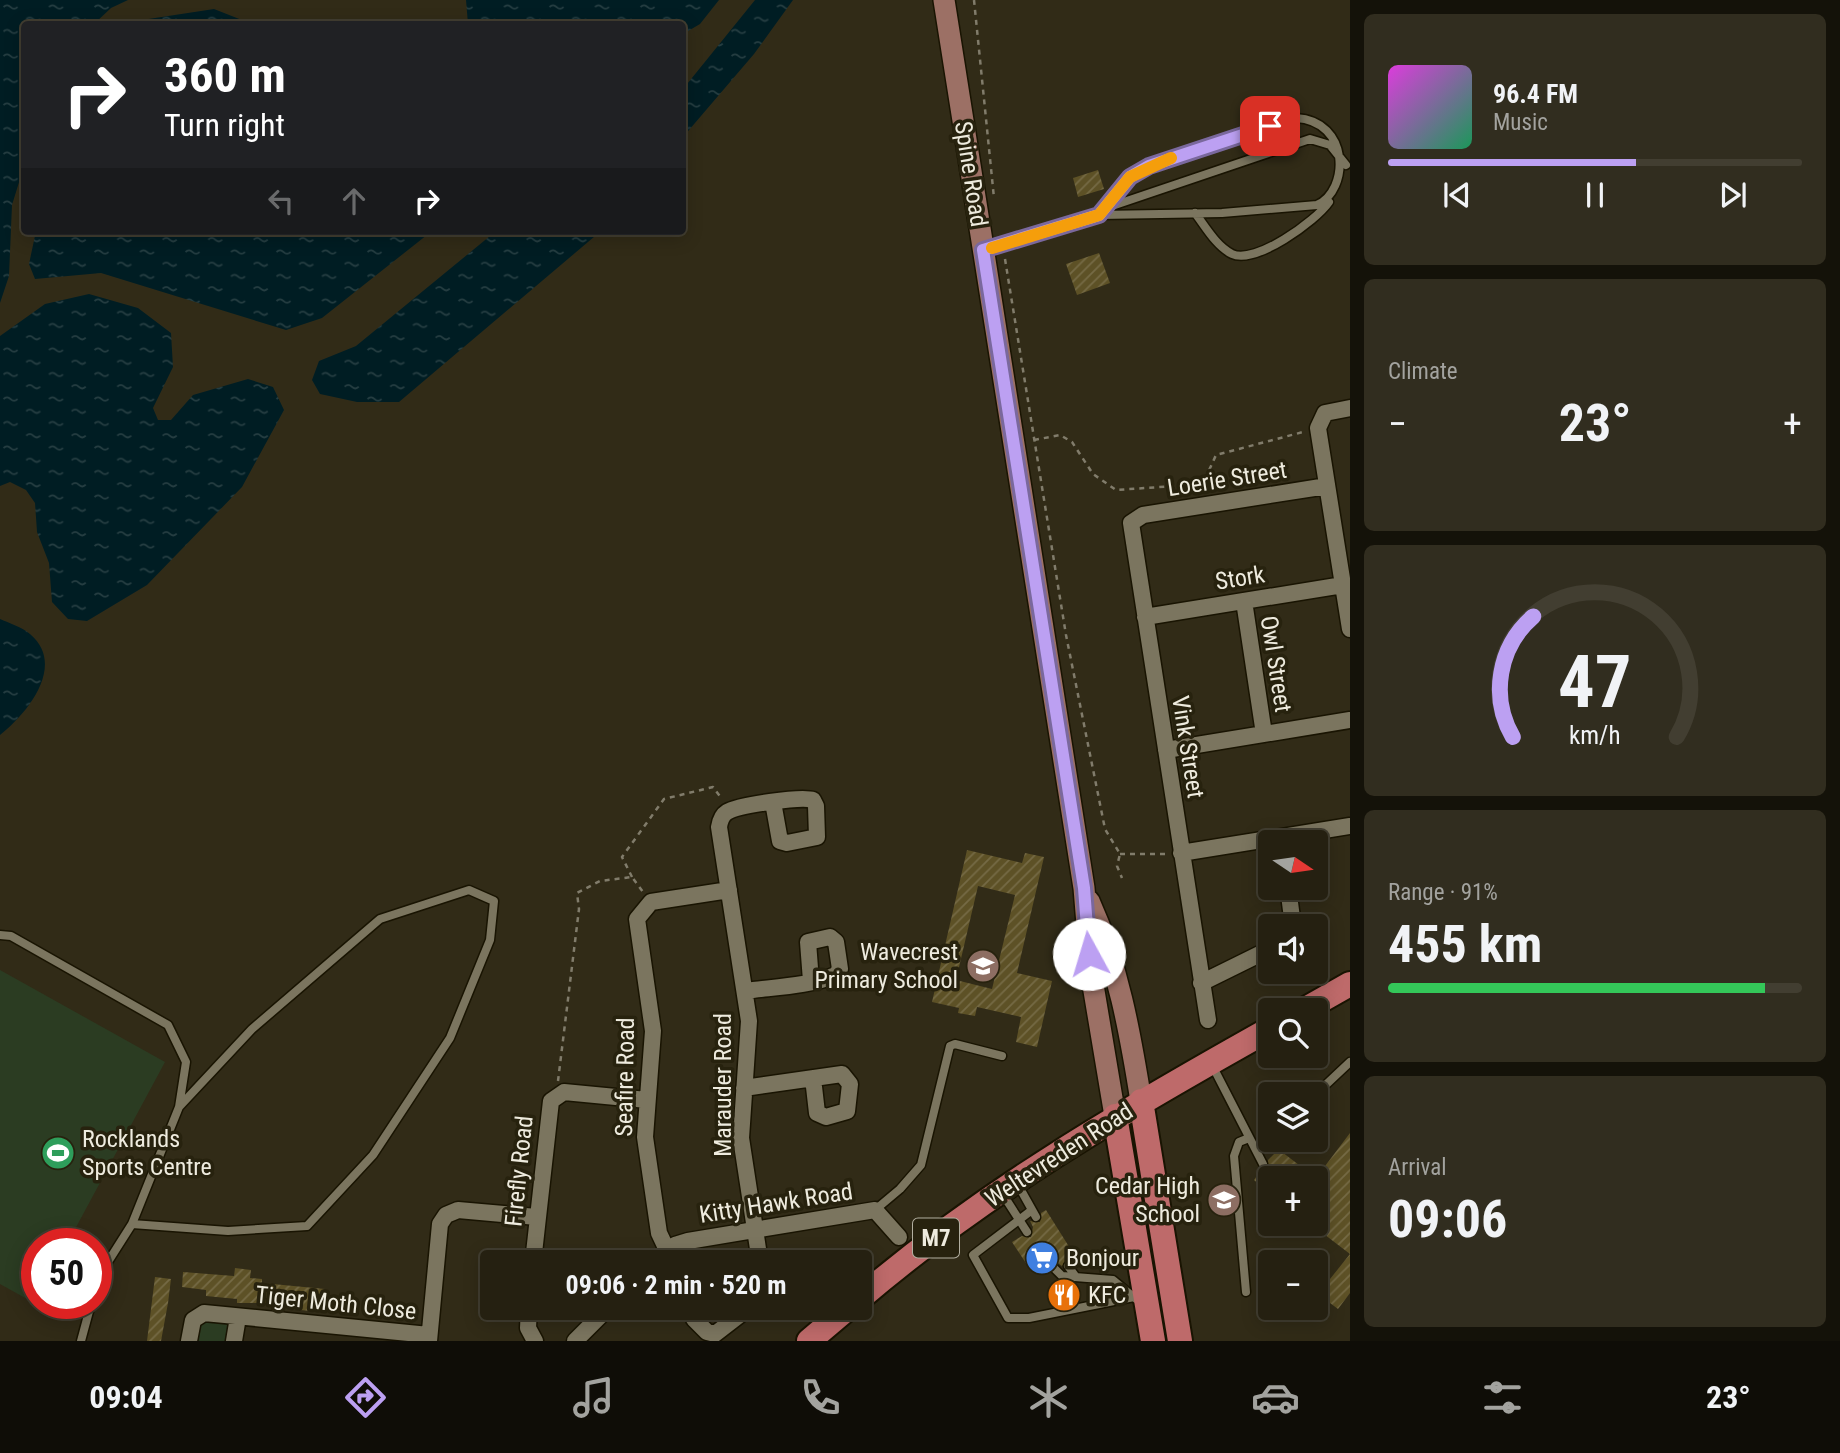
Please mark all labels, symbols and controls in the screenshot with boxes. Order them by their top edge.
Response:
text: 360 m [164,47,286,104]
icon: right [49,49,140,140]
text: 96.4 FM [1493,79,1578,109]
pin [1240,96,1300,156]
text: Turn right [164,106,285,144]
icon: arrive [1251,107,1289,145]
text: Music [1493,109,1548,136]
street label: Spine Road [949,119,993,229]
icon: previous [1438,176,1476,214]
icon: pause [1576,176,1614,214]
icon: next [1714,176,1752,214]
icon: left [262,182,300,220]
icon: ahead [335,182,373,220]
icon: right [408,182,446,220]
text: Climate [1388,358,1458,385]
text: 23° [1559,393,1631,454]
text: − [1388,402,1407,446]
text: + [1783,402,1802,446]
street label: Loerie Street [1165,456,1289,502]
street label: Stork [1213,560,1267,596]
street label: Owl Street [1255,614,1297,714]
text: 47 [1558,639,1632,725]
street label: Vink Street [1166,694,1210,800]
text: km/h [1569,720,1621,749]
north arrow [1258,830,1328,900]
map controls [1258,830,1328,1320]
text: Range · 91% [1388,879,1498,906]
button: sound [1258,914,1328,984]
text: 455 km [1388,914,1542,975]
position arrow [1052,917,1126,991]
place label: Wavecrest Primary School [815,938,958,994]
school or university icon: Wavecrest Primary School [964,947,1002,985]
button: search [1258,998,1328,1068]
street label: Marauder Road [709,1013,737,1157]
street label: Seafire Road [610,1017,640,1137]
button: layers [1258,1082,1328,1152]
street label: Weltevreden Road [980,1097,1138,1213]
street label: Firefly Road [499,1114,539,1228]
place label: Rocklands Sports Centre [82,1125,212,1181]
sports icon: Rocklands Sports Centre [39,1134,77,1172]
text: Arrival [1388,1154,1447,1181]
button: + [1258,1166,1328,1236]
place label: Cedar High School [1095,1172,1200,1228]
street label: Kitty Hawk Road [697,1177,855,1229]
school or university icon: Cedar High School [1205,1181,1243,1219]
text: 09:06 [1388,1189,1507,1250]
road number: M7 [913,1218,959,1258]
speed limit sign: 50 [21,1228,112,1319]
supermarket icon: Bonjour [1023,1239,1061,1277]
place label: Bonjour [1066,1244,1139,1272]
button: − [1258,1250,1328,1320]
text: 09:06 · 2 min · 520 m [566,1270,786,1300]
restaurant icon: KFC [1045,1276,1083,1314]
street label: Tiger Moth Close [254,1281,418,1325]
place label: KFC [1088,1281,1126,1309]
icon: directions [341,1373,390,1422]
icon: music [569,1373,618,1422]
icon: phone [796,1373,845,1422]
icon: climate [1024,1373,1073,1422]
icon: car [1251,1373,1300,1422]
icon: filters [1478,1373,1527,1422]
text: 09:04 [89,1378,163,1416]
text: 23° [1706,1378,1751,1416]

